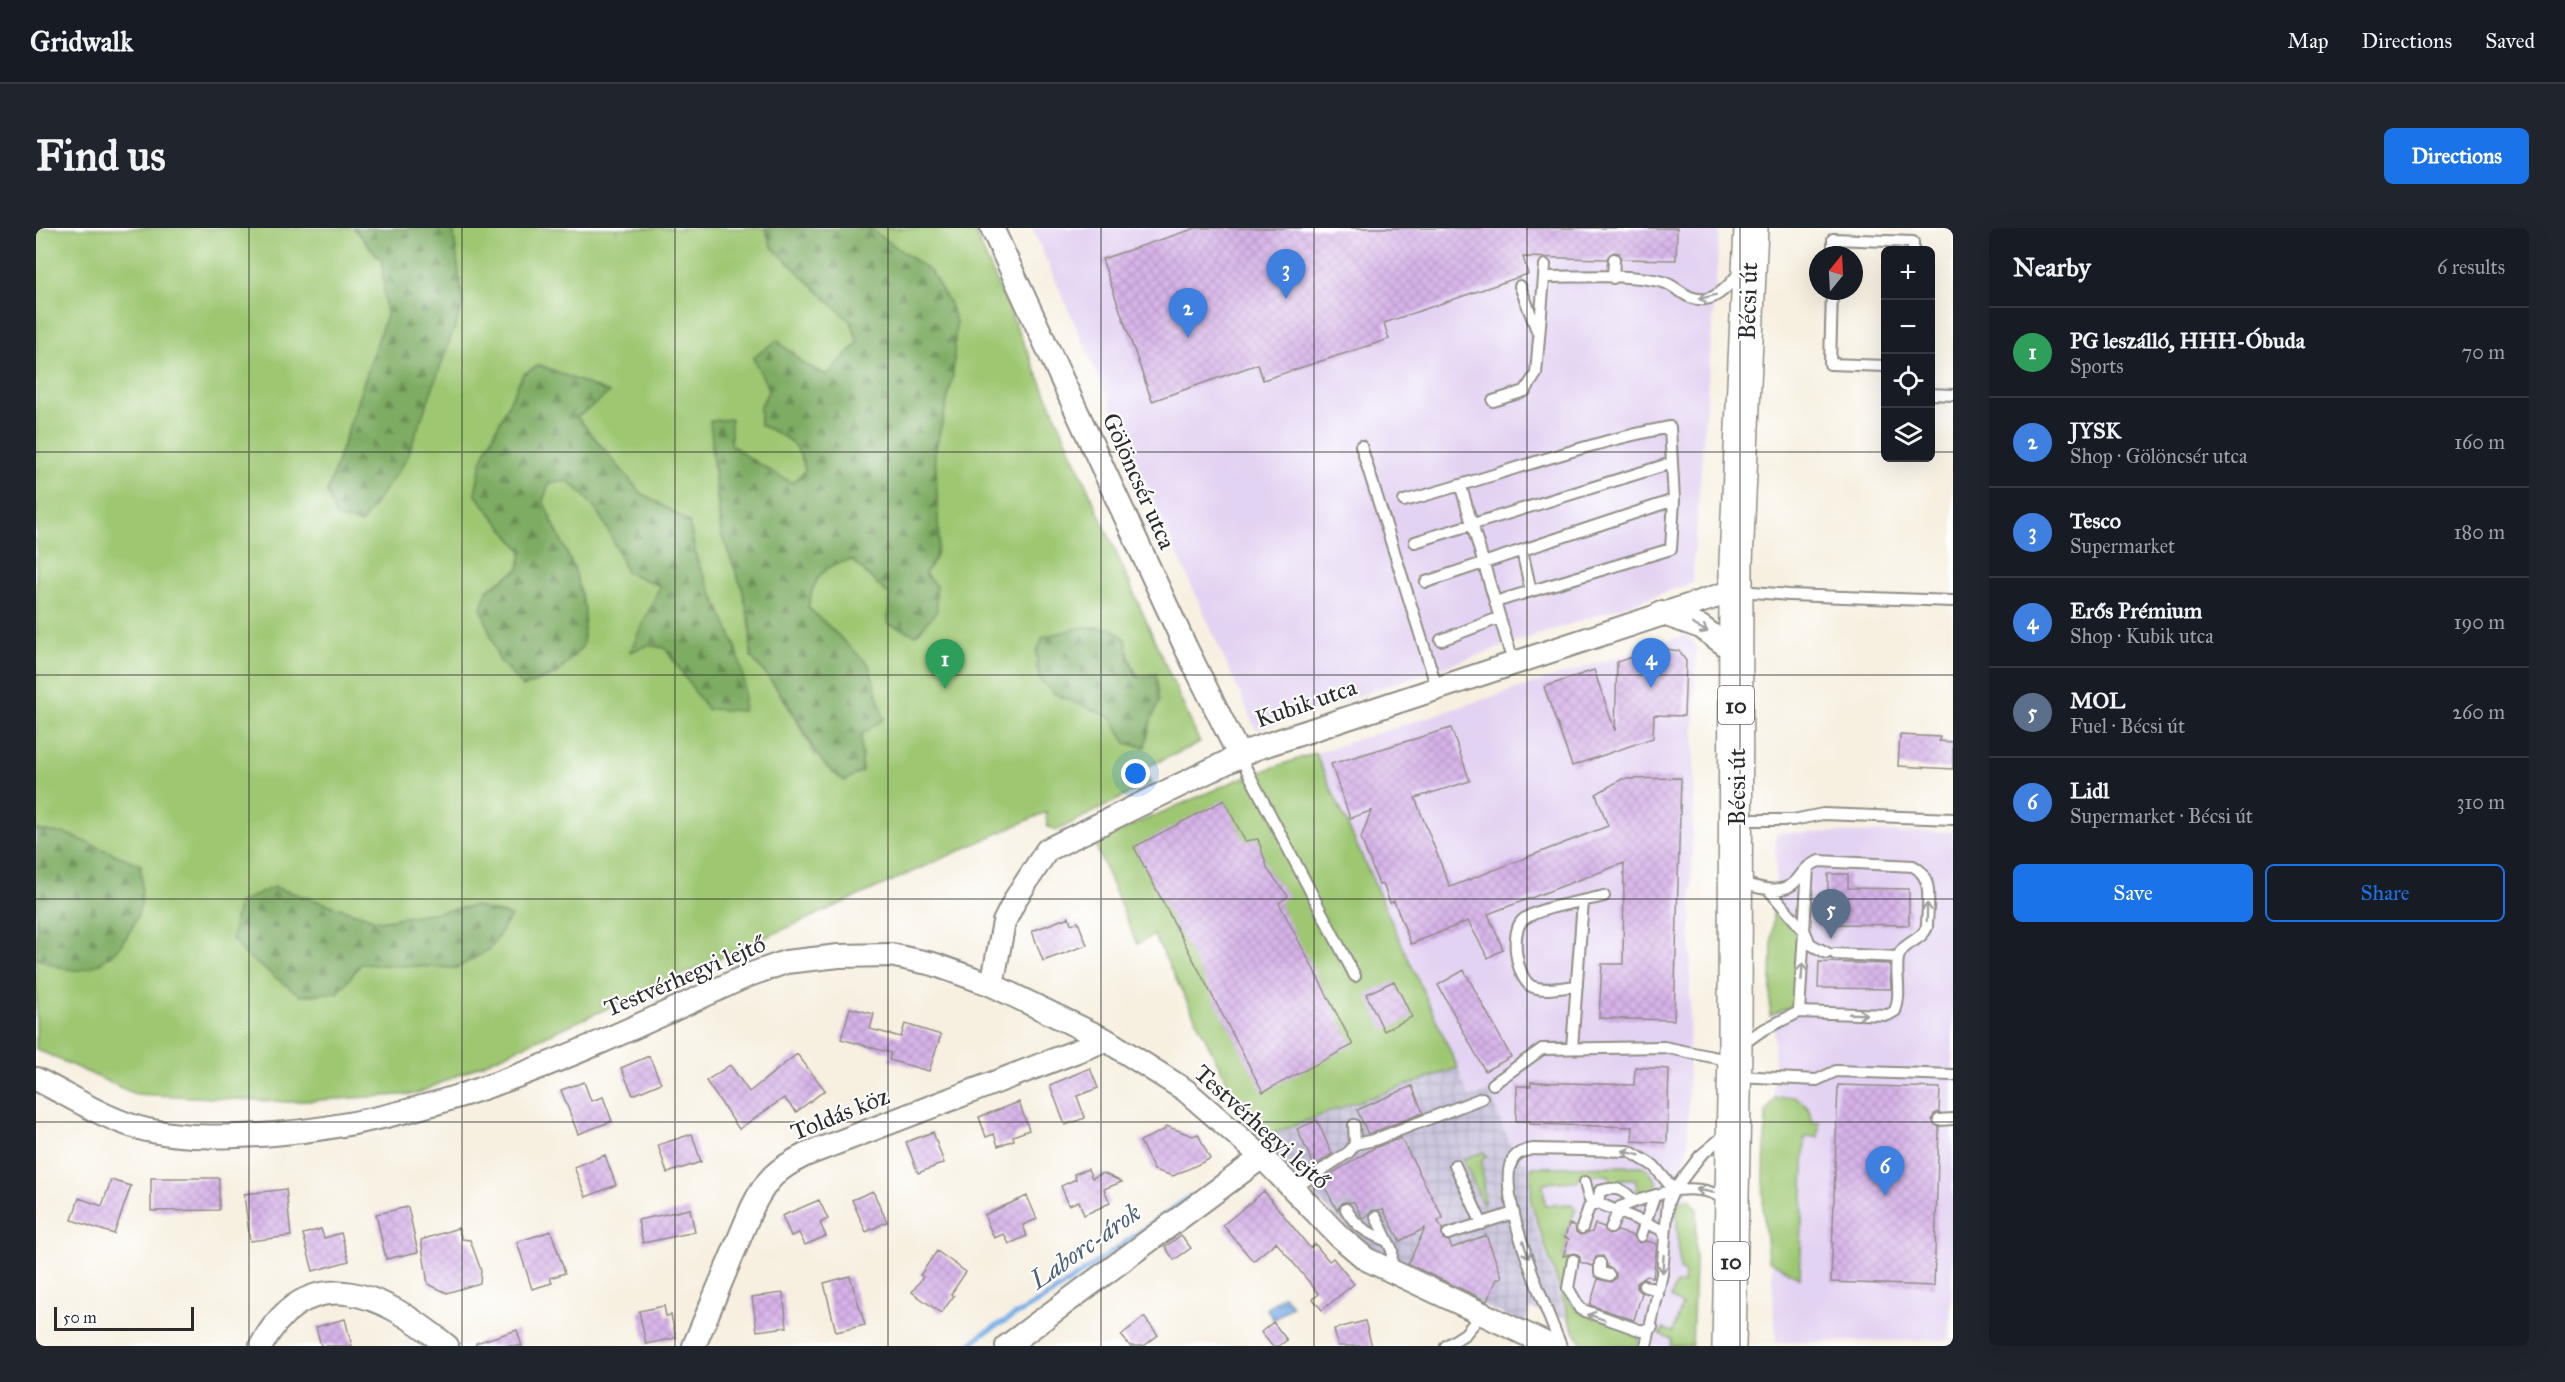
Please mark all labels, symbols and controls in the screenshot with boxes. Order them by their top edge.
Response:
text: Gridwalk [30,24,133,59]
text: Map [2288,28,2329,54]
text: Directions [2362,28,2452,54]
text: Saved [2485,28,2535,54]
button: Directions [2384,128,2529,184]
text: Find us [36,130,166,182]
north arrow [1809,246,1863,300]
map controls [1881,246,1935,462]
button: + [1881,246,1935,300]
pin: 3 [1266,250,1306,299]
text: Nearby [2013,251,2091,283]
text: 6 results [2437,255,2505,279]
street label: Bécsi út [1732,261,1764,340]
pin: 2 [1168,288,1208,338]
one-way arrow [1698,292,1717,304]
button: − [1881,300,1935,354]
text: PG leszálló, HHH-Óbuda [2070,327,2305,354]
text: 1 [2029,340,2036,364]
text: 70 m [2462,340,2505,364]
button: locate [1881,354,1935,408]
text: Sports [2070,354,2124,378]
street label: Gölöncsér utca [1096,408,1183,555]
button: layers [1881,408,1935,462]
text: JYSK [2070,417,2121,444]
text: 2 [2028,430,2037,454]
text: 160 m [2454,430,2505,454]
text: Shop · Gölöncsér utca [2070,444,2247,468]
text: Tesco [2070,507,2121,534]
text: 3 [2029,520,2037,544]
text: 180 m [2454,520,2505,544]
text: Supermarket [2070,534,2175,558]
text: Erős Prémium [2070,597,2202,624]
text: 4 [2027,610,2038,634]
text: 190 m [2454,610,2505,634]
one-way arrow [1691,623,1709,635]
text: Shop · Kubik utca [2070,624,2214,648]
pin: 4 [1632,638,1670,688]
pin: 1 [926,640,964,689]
street label: Kubik utca [1251,671,1362,734]
road number: 10 [1718,686,1754,724]
text: MOL [2070,687,2125,714]
text: 5 [2028,700,2037,724]
text: 260 m [2452,700,2505,724]
text: Fuel · Bécsi út [2070,714,2185,738]
street label: Bécsi út [1722,748,1752,826]
your location [1121,759,1150,788]
text: Lidl [2070,777,2109,804]
text: 6 [2027,790,2038,814]
text: 310 m [2456,790,2505,814]
text: Supermarket · Bécsi út [2070,804,2253,828]
button: Save [2013,864,2253,922]
button: Share [2265,864,2505,922]
pin: 5 [1812,890,1850,939]
one-way arrow [1921,902,1933,922]
street label: Testvérhegyi lejtő [600,928,771,1023]
one-way arrow [1797,963,1808,983]
one-way arrow [1847,1008,1867,1020]
street label: Testvérhegyi lejtő [1188,1058,1337,1196]
street label: Toldás köz [786,1081,894,1147]
pin: 6 [1866,1146,1904,1196]
one-way arrow [1622,1147,1641,1158]
one-way arrow [1696,1185,1715,1196]
water label: Laborc-árok [1023,1196,1147,1296]
one-way arrow [1521,1240,1532,1259]
road number: 10 [1713,1242,1749,1280]
one-way arrow [1657,1254,1668,1274]
scale bar [54,1304,194,1332]
text: 50 m [63,1308,97,1327]
one-way arrow [1587,1310,1606,1321]

